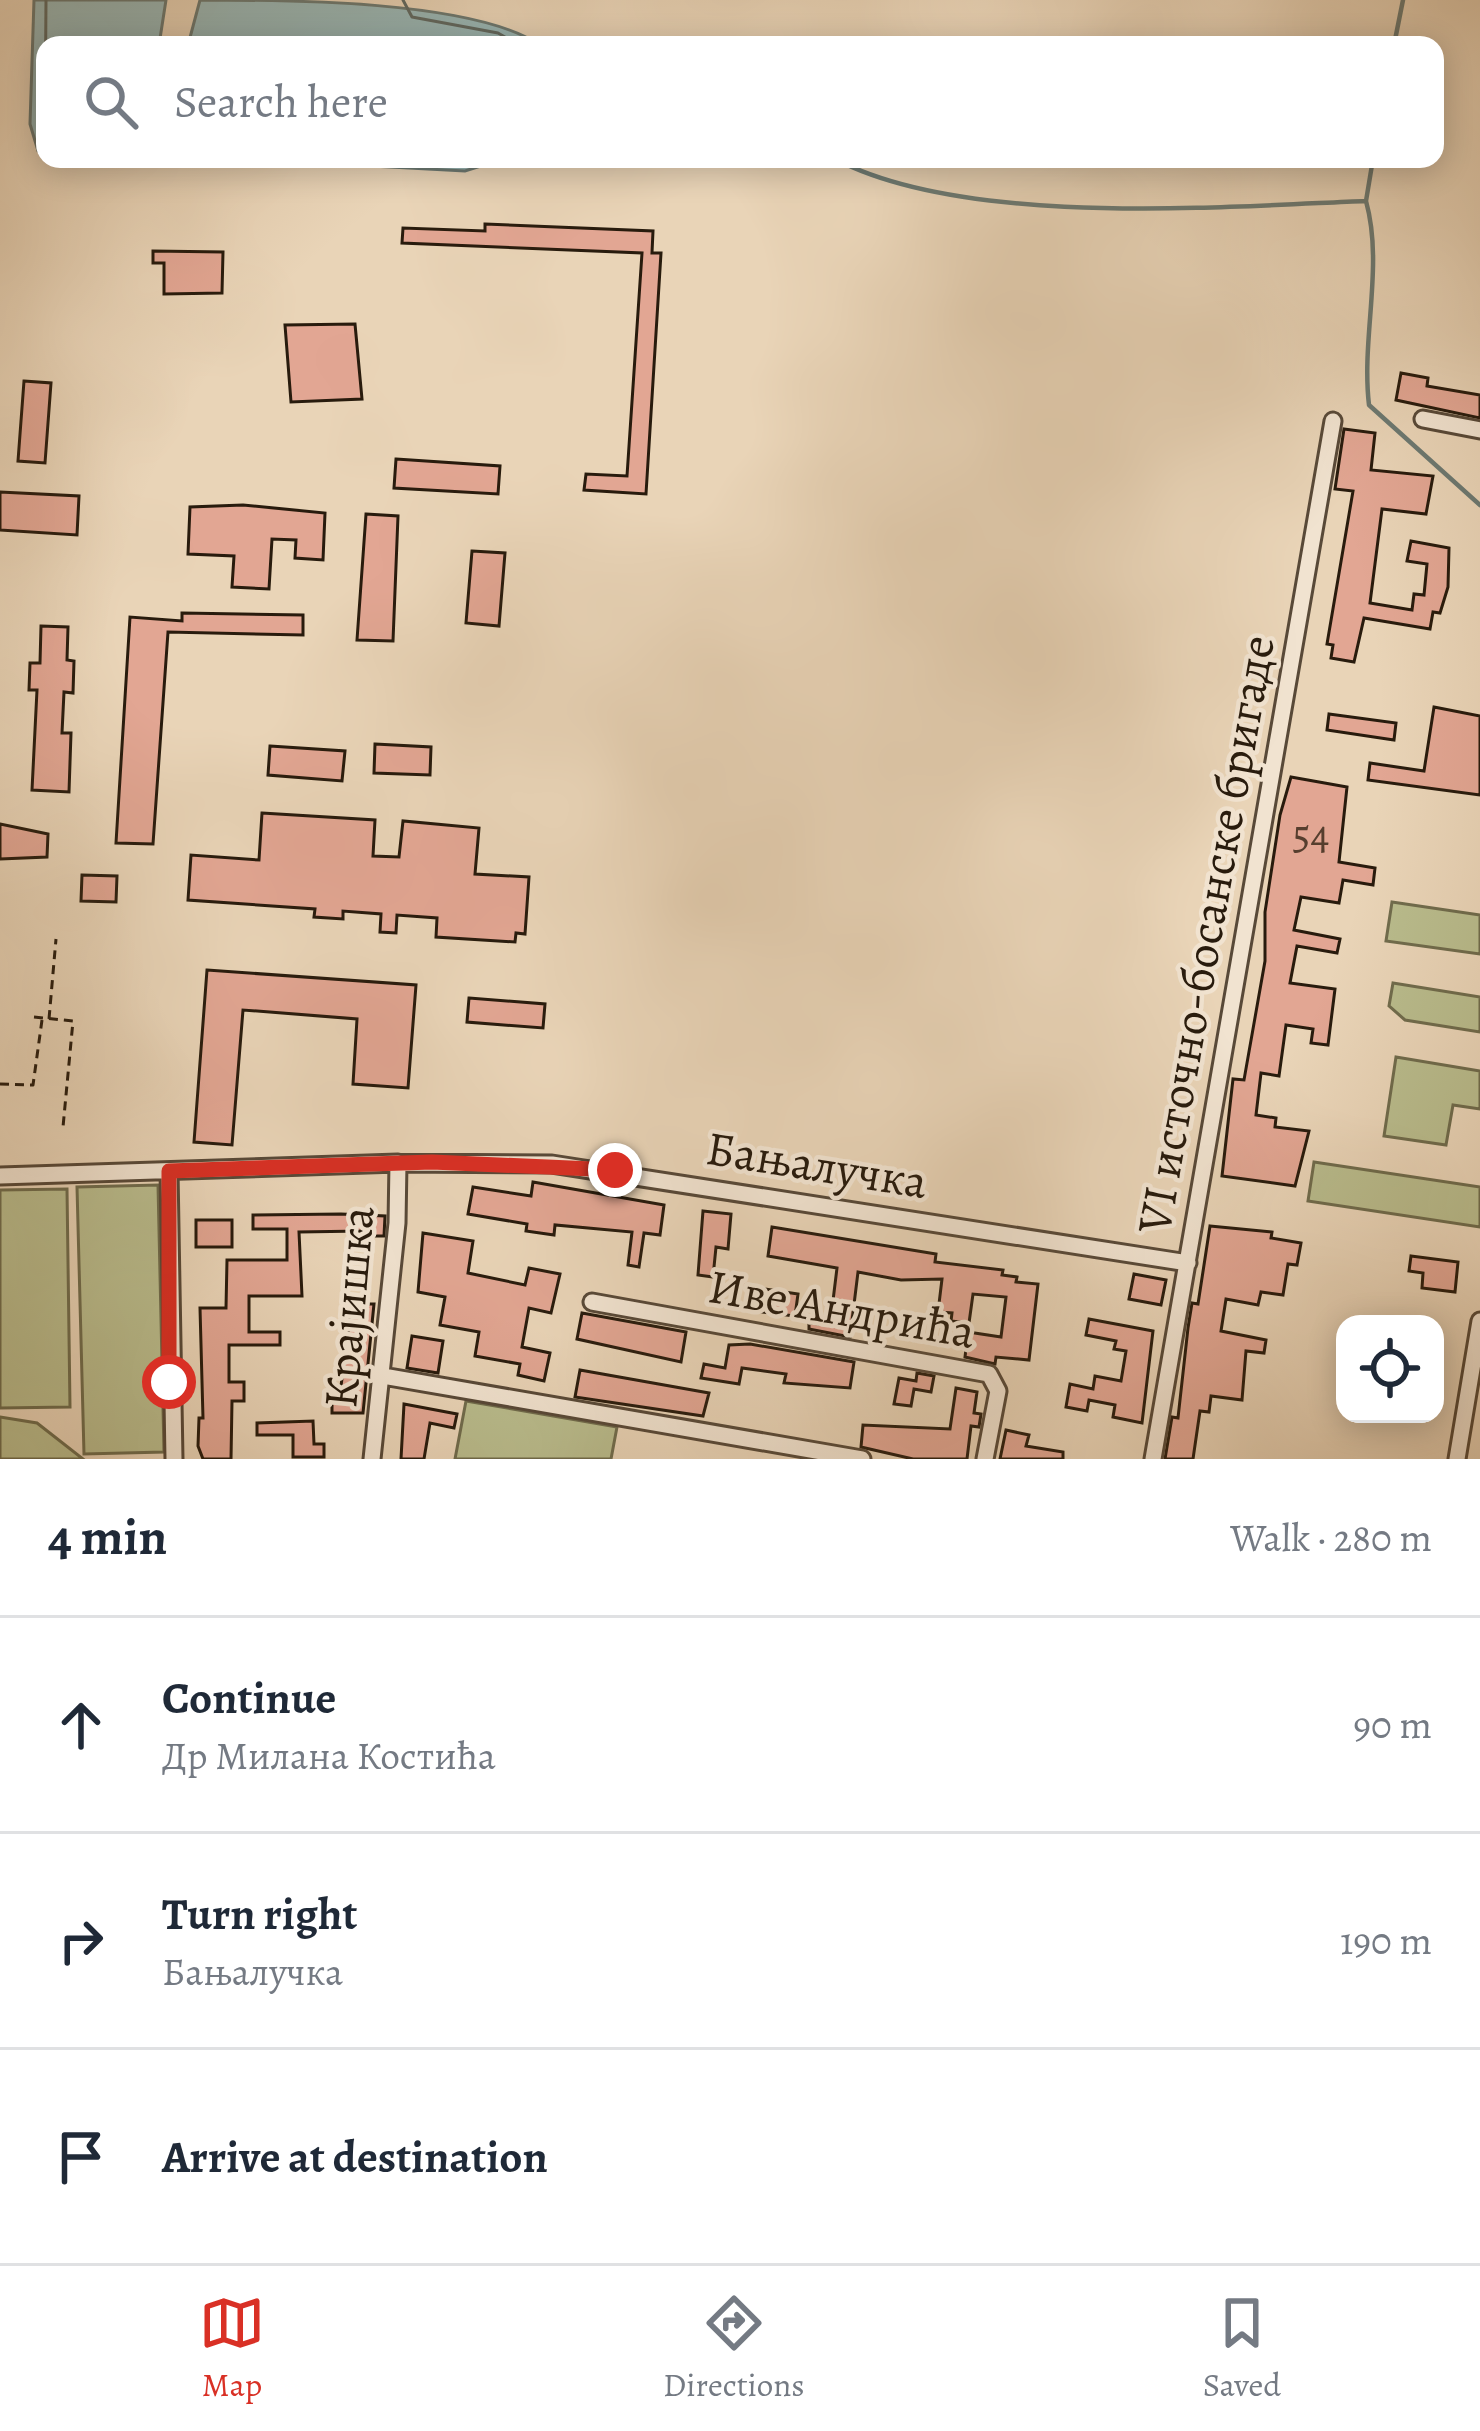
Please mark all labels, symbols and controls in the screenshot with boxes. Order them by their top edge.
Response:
search box [36,36,1444,168]
icon: search [78,69,144,135]
text: Search here [174,71,388,133]
street label: VI источно-босанске бригаде [1121,630,1291,1239]
house number: 54 [1292,805,1330,862]
street label: Бањалучка [702,1115,932,1215]
route end [588,1143,642,1197]
street label: Крајишка [307,1203,391,1411]
street label: Иве Андрића [703,1253,980,1365]
map controls [1336,1315,1444,1423]
button: locate [1336,1315,1444,1423]
route start [142,1355,196,1409]
text: 4 min [48,1502,167,1572]
text: Walk · 280 m [1230,1511,1432,1564]
text: Continue [162,1667,336,1729]
icon: ahead [48,1692,114,1758]
text: 90 m [1353,1698,1432,1751]
text: Др Милана Костића [162,1729,496,1782]
text: Turn right [162,1883,357,1945]
icon: right [48,1908,114,1974]
text: 190 m [1340,1914,1432,1967]
text: Бањалучка [162,1945,343,1998]
icon: arrive [48,2124,114,2190]
text: Arrive at destination [162,2126,548,2188]
tab: Map [199,2290,265,2407]
tab: Directions [663,2290,805,2407]
tab: Saved [1203,2290,1281,2407]

